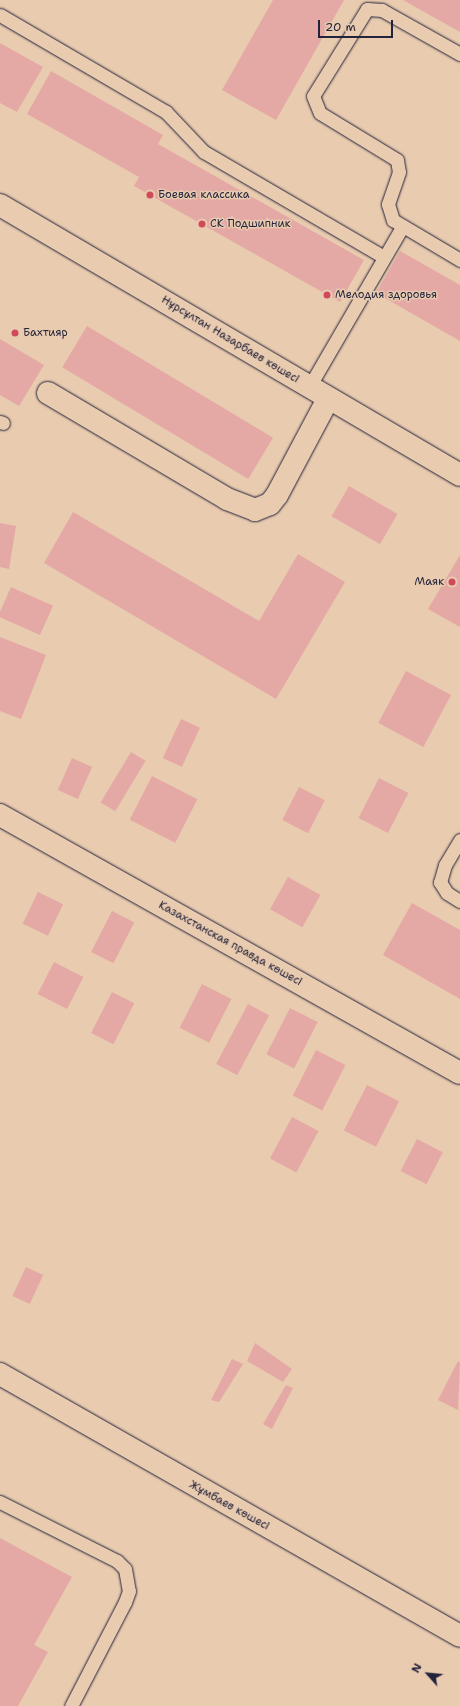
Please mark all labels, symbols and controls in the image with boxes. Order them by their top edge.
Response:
scale bar [320,12,395,38]
text: 20 m [325,19,356,35]
place label: Боевая классика [158,188,250,202]
marker: Боевая классика [145,190,155,200]
place label: СК Подшипник [210,217,291,231]
marker: СК Подшипник [197,219,207,229]
place label: Мелодия здоровья [335,288,437,302]
marker: Мелодия здоровья [322,290,332,300]
street label: Нұрсұлтан Назарбаев көшесі [159,294,301,386]
place label: Бахтияр [23,326,68,340]
marker: Бахтияр [10,328,20,338]
place label: Маяк [415,575,444,589]
marker: Маяк [447,577,457,587]
street label: Казахстанская правда көшесі [156,899,304,989]
street label: Жұмбаев көшесі [187,1478,271,1534]
north arrow [408,1654,448,1694]
text: N [408,1661,426,1676]

